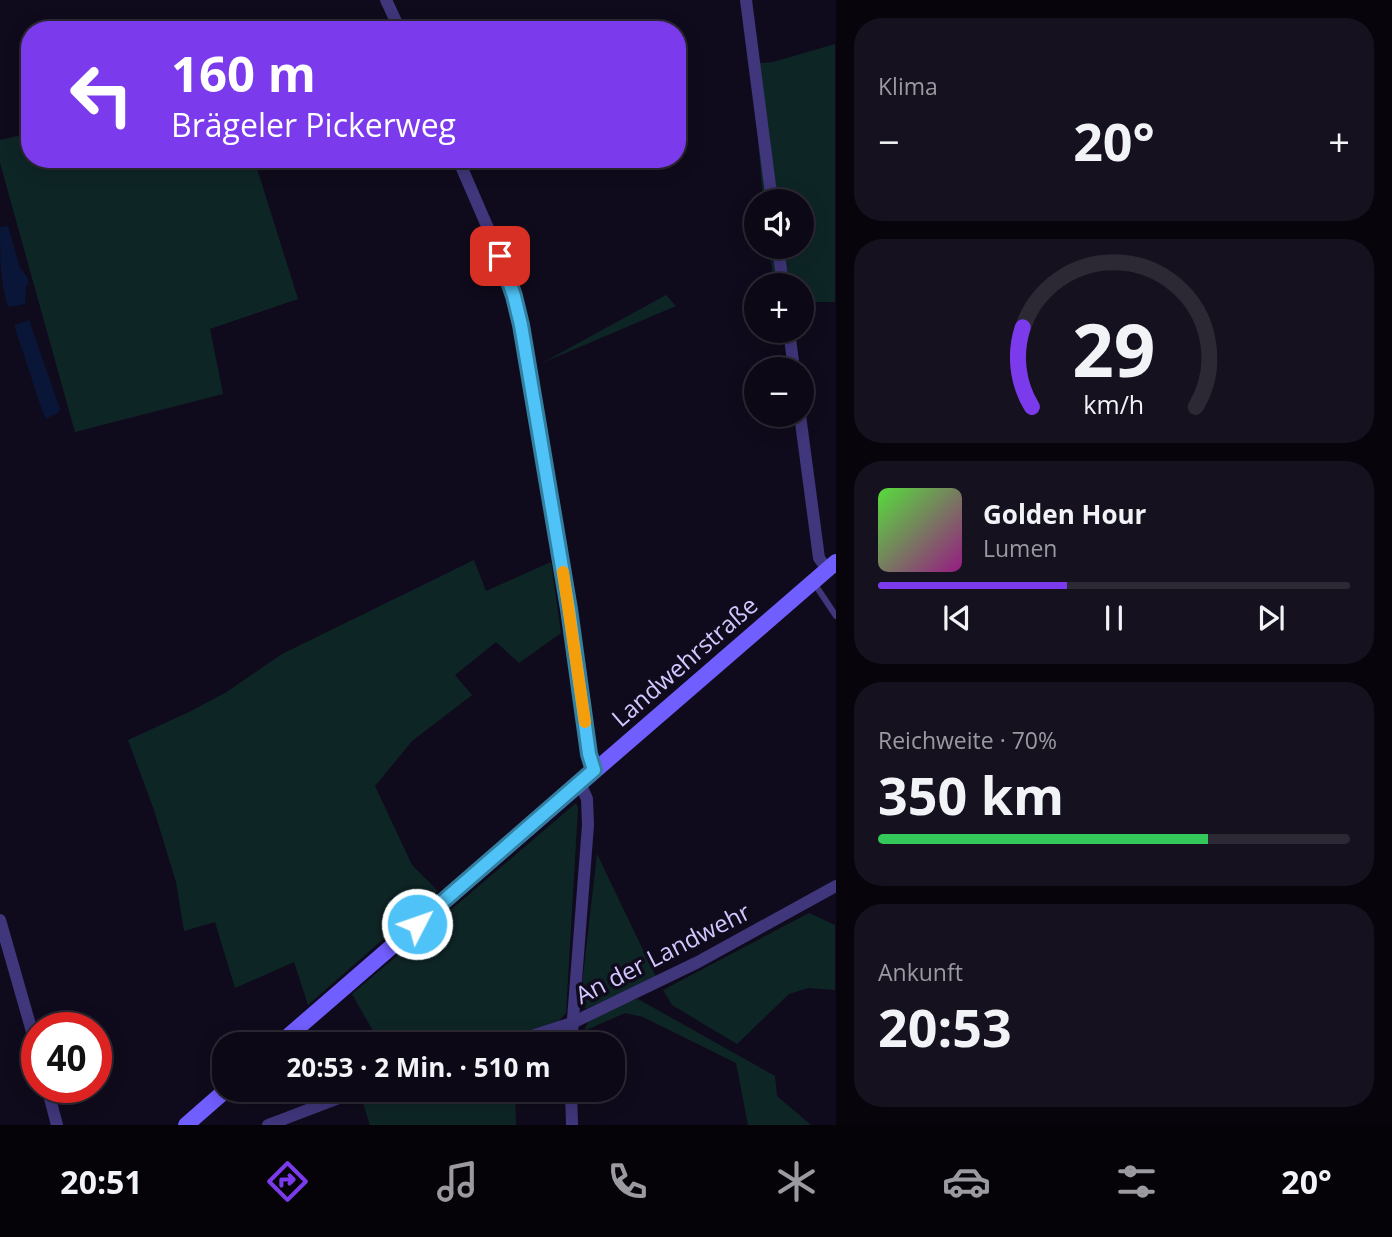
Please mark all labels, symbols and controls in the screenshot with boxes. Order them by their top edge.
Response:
text: 160 m [171,40,316,106]
icon: left [56,49,147,140]
text: Klima [878,70,938,102]
text: Brägeler Pickerweg [171,103,456,146]
text: 20° [1073,105,1155,176]
text: − [878,115,900,167]
text: + [1328,115,1350,167]
map controls [744,189,814,427]
button: sound [744,189,814,259]
pin [470,226,530,286]
icon: arrive [481,237,519,275]
button: + [744,273,814,343]
text: 29 [1072,300,1156,399]
button: − [744,357,814,427]
text: km/h [1084,387,1144,421]
text: Golden Hour [983,496,1146,532]
text: Lumen [983,532,1057,564]
street label: Landwehrstraße [604,588,764,733]
icon: previous [938,599,976,637]
icon: pause [1095,599,1133,637]
icon: next [1252,599,1290,637]
text: Reichweite · 70% [878,724,1057,756]
text: 350 km [878,759,1064,830]
position arrow [380,887,454,961]
street label: An der Landwehr [569,894,756,1011]
text: Ankunft [878,956,963,988]
text: 20:53 [878,991,1012,1062]
speed limit sign: 40 [21,1012,112,1103]
text: 20:53 · 2 Min. · 510 m [286,1049,551,1085]
icon: directions [263,1157,312,1206]
icon: music [433,1157,482,1206]
icon: phone [603,1157,652,1206]
icon: climate [772,1157,821,1206]
icon: car [942,1157,991,1206]
icon: filters [1112,1157,1161,1206]
text: 20:51 [60,1160,143,1203]
text: 20° [1281,1160,1332,1203]

